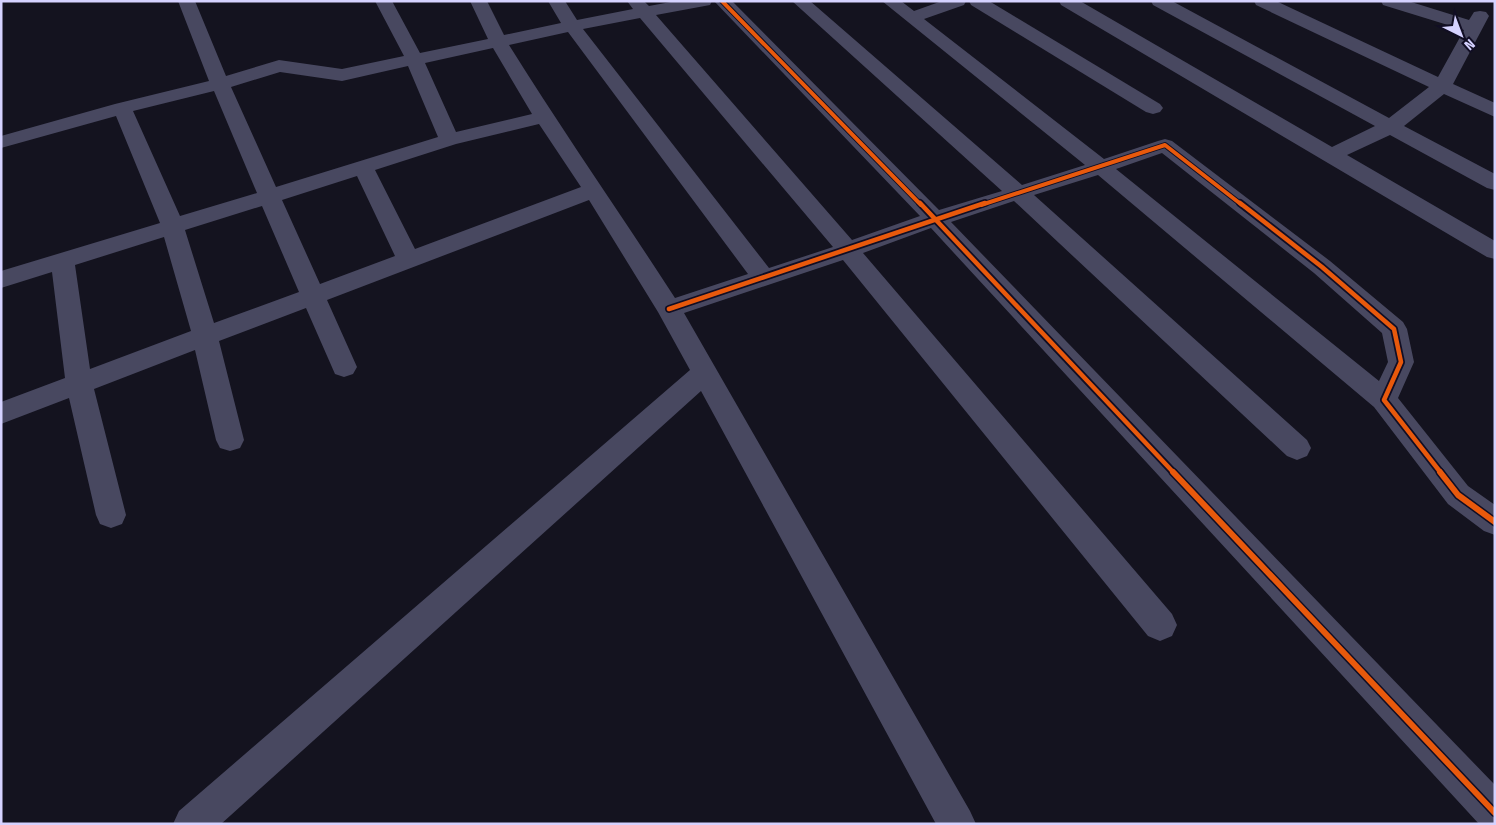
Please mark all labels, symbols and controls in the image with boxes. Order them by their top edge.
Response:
north arrow [1436,10,1486,60]
text: N [1461,35,1478,53]

